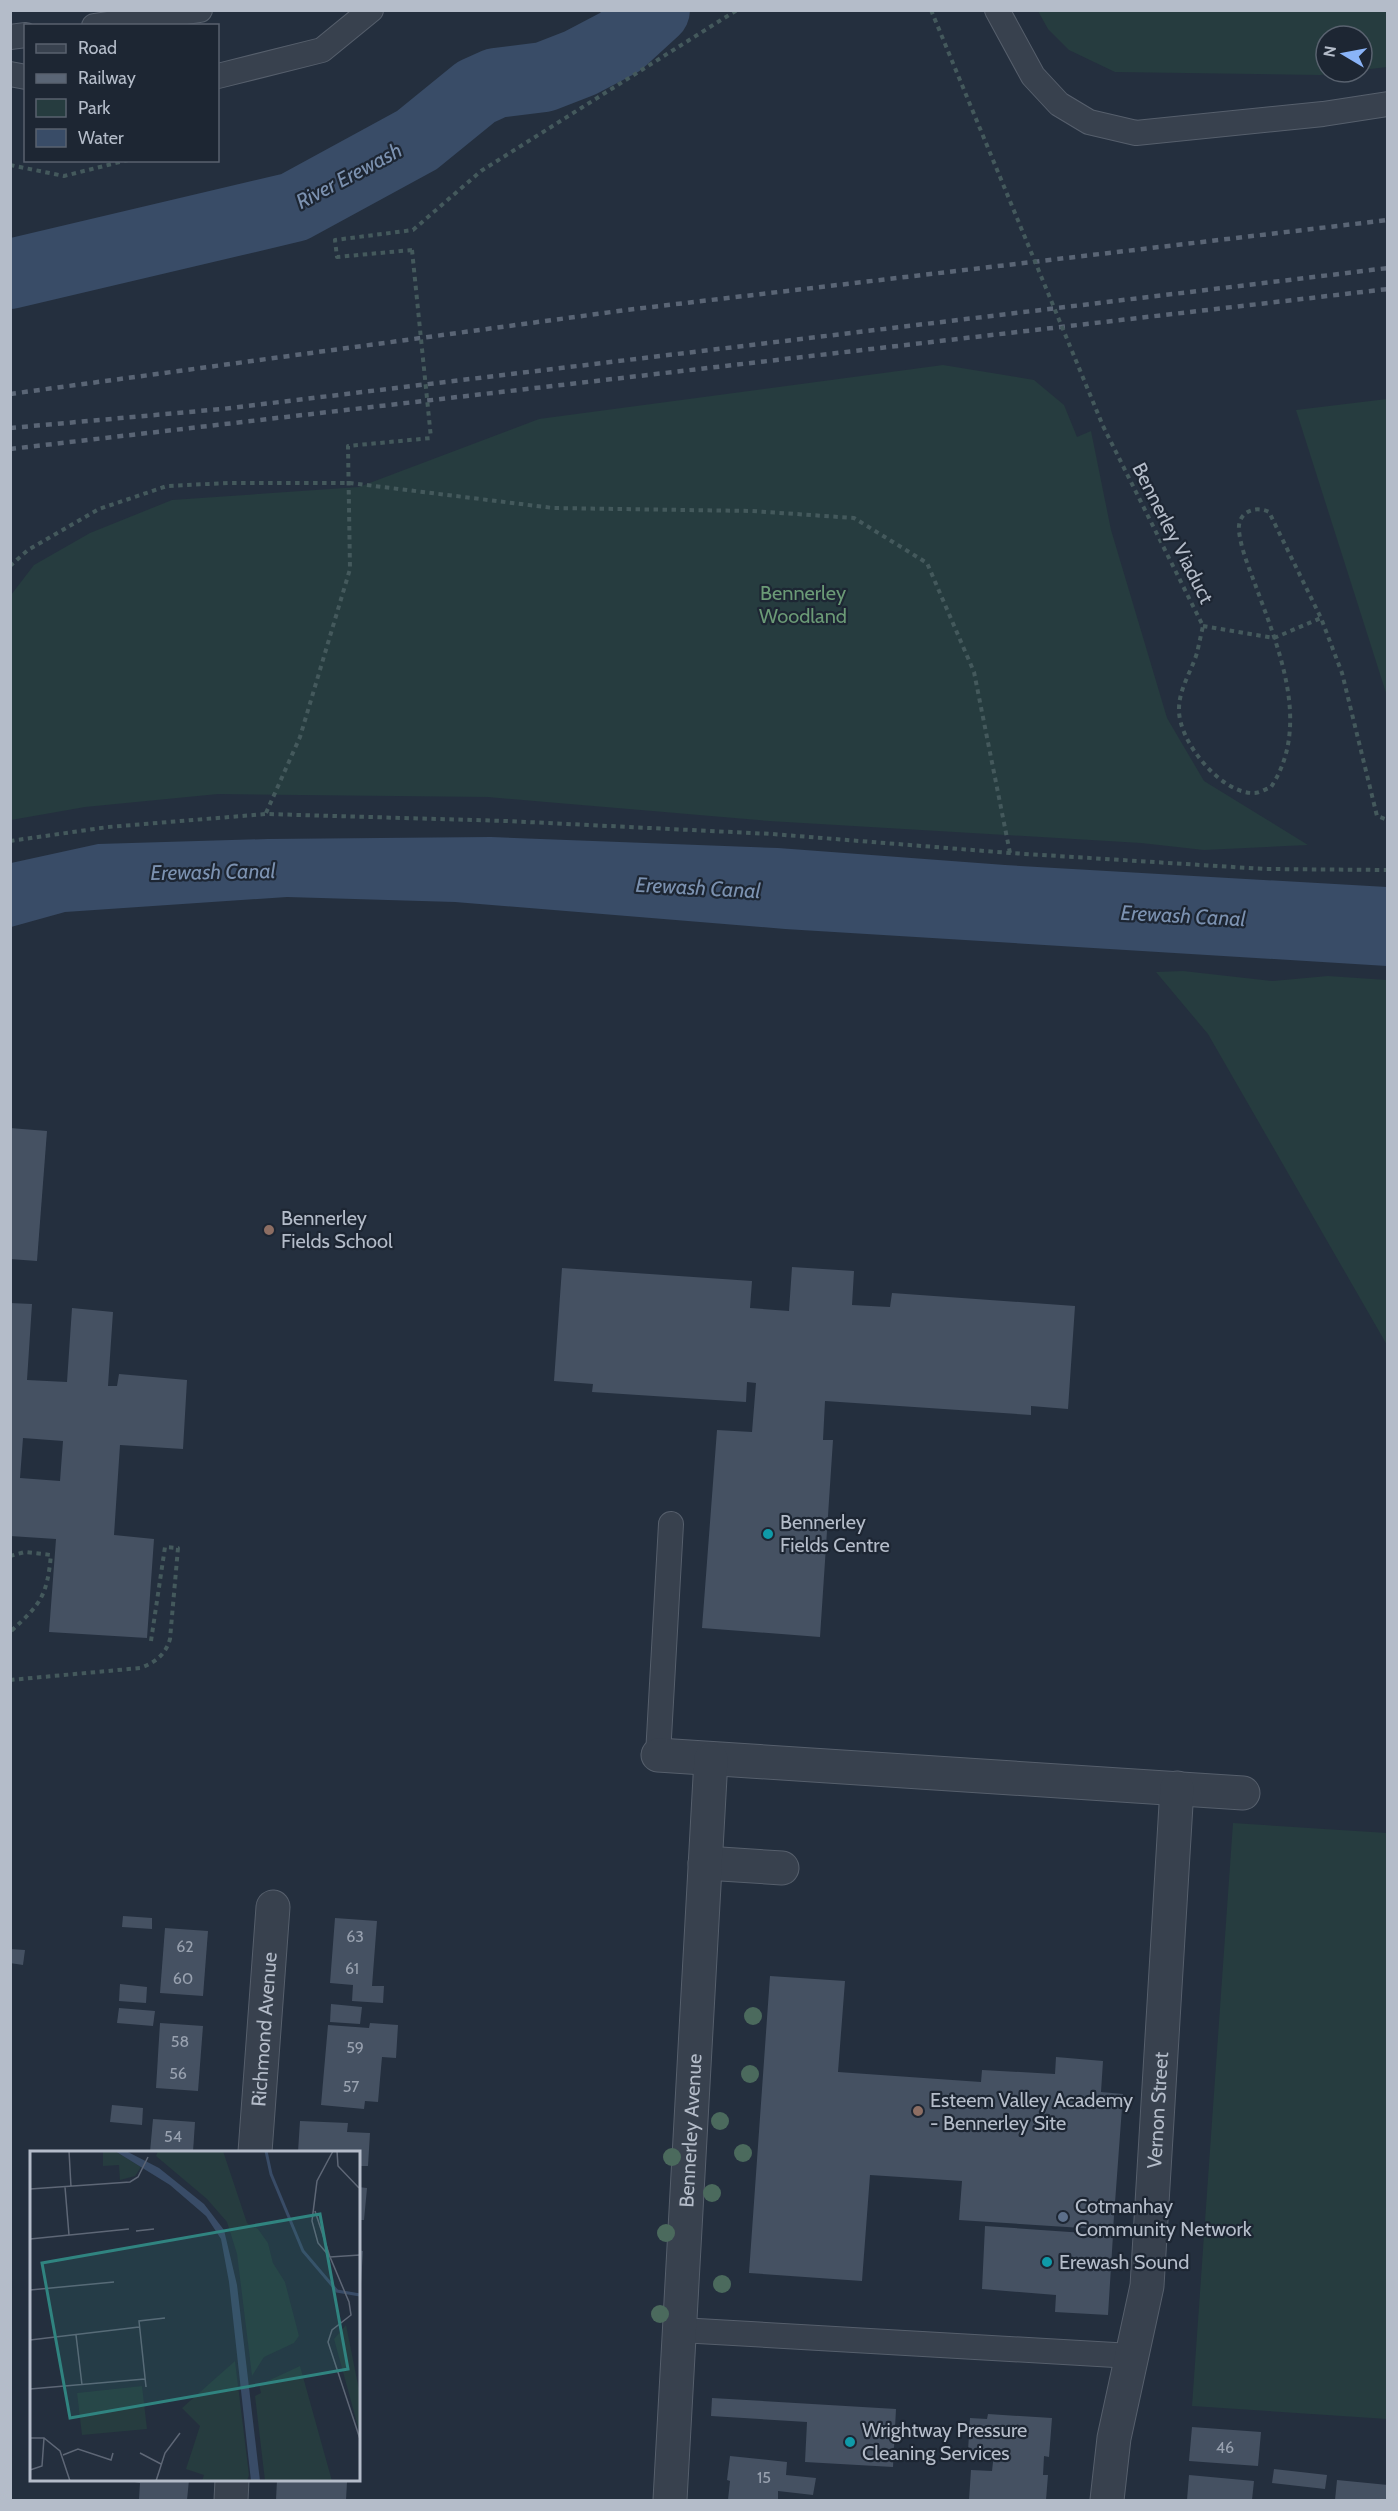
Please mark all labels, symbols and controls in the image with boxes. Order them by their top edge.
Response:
legend [24,24,219,162]
north arrow [1314,24,1374,84]
text: Road [78,37,117,59]
text: N [1319,44,1340,59]
text: Railway [78,67,136,89]
text: Park [78,97,111,119]
text: Water [78,127,124,149]
water label: River Erewash [292,137,406,214]
street label: Bennerley Viaduct [1127,459,1219,608]
park label: Bennerley Woodland [759,581,847,628]
water label: Erewash Canal [150,858,276,885]
water label: Erewash Canal [635,872,761,903]
water label: Erewash Canal [1120,900,1246,931]
place label: Bennerley Fields School [281,1206,393,1253]
marker: Bennerley Fields School [262,1223,276,1237]
place label: Bennerley Fields Centre [780,1510,890,1557]
marker: Bennerley Fields Centre [761,1527,775,1541]
house number: 63 [346,1927,364,1946]
house number: 62 [176,1937,194,1956]
street label: Richmond Avenue [246,1951,282,2107]
house number: 61 [345,1959,359,1978]
house number: 60 [173,1969,193,1988]
house number: 58 [171,2032,189,2051]
house number: 59 [346,2038,364,2057]
street label: Vernon Street [1142,2051,1173,2169]
street label: Bennerley Avenue [674,2053,707,2208]
house number: 56 [169,2064,187,2083]
house number: 57 [343,2077,359,2096]
place label: Esteem Valley Academy - Bennerley Site [930,2088,1133,2135]
marker: Esteem Valley Academy - Bennerley Site [911,2104,925,2118]
house number: 54 [164,2127,182,2146]
inset map [30,2151,360,2481]
place label: Cotmanhay Community Network [1075,2194,1252,2241]
marker: Cotmanhay Community Network [1056,2210,1070,2224]
place label: Erewash Sound [1059,2250,1189,2274]
marker: Erewash Sound [1040,2255,1054,2269]
place label: Wrightway Pressure Cleaning Services [862,2418,1027,2465]
marker: Wrightway Pressure Cleaning Services [843,2435,857,2449]
house number: 46 [1216,2438,1234,2457]
house number: 15 [757,2468,771,2487]

